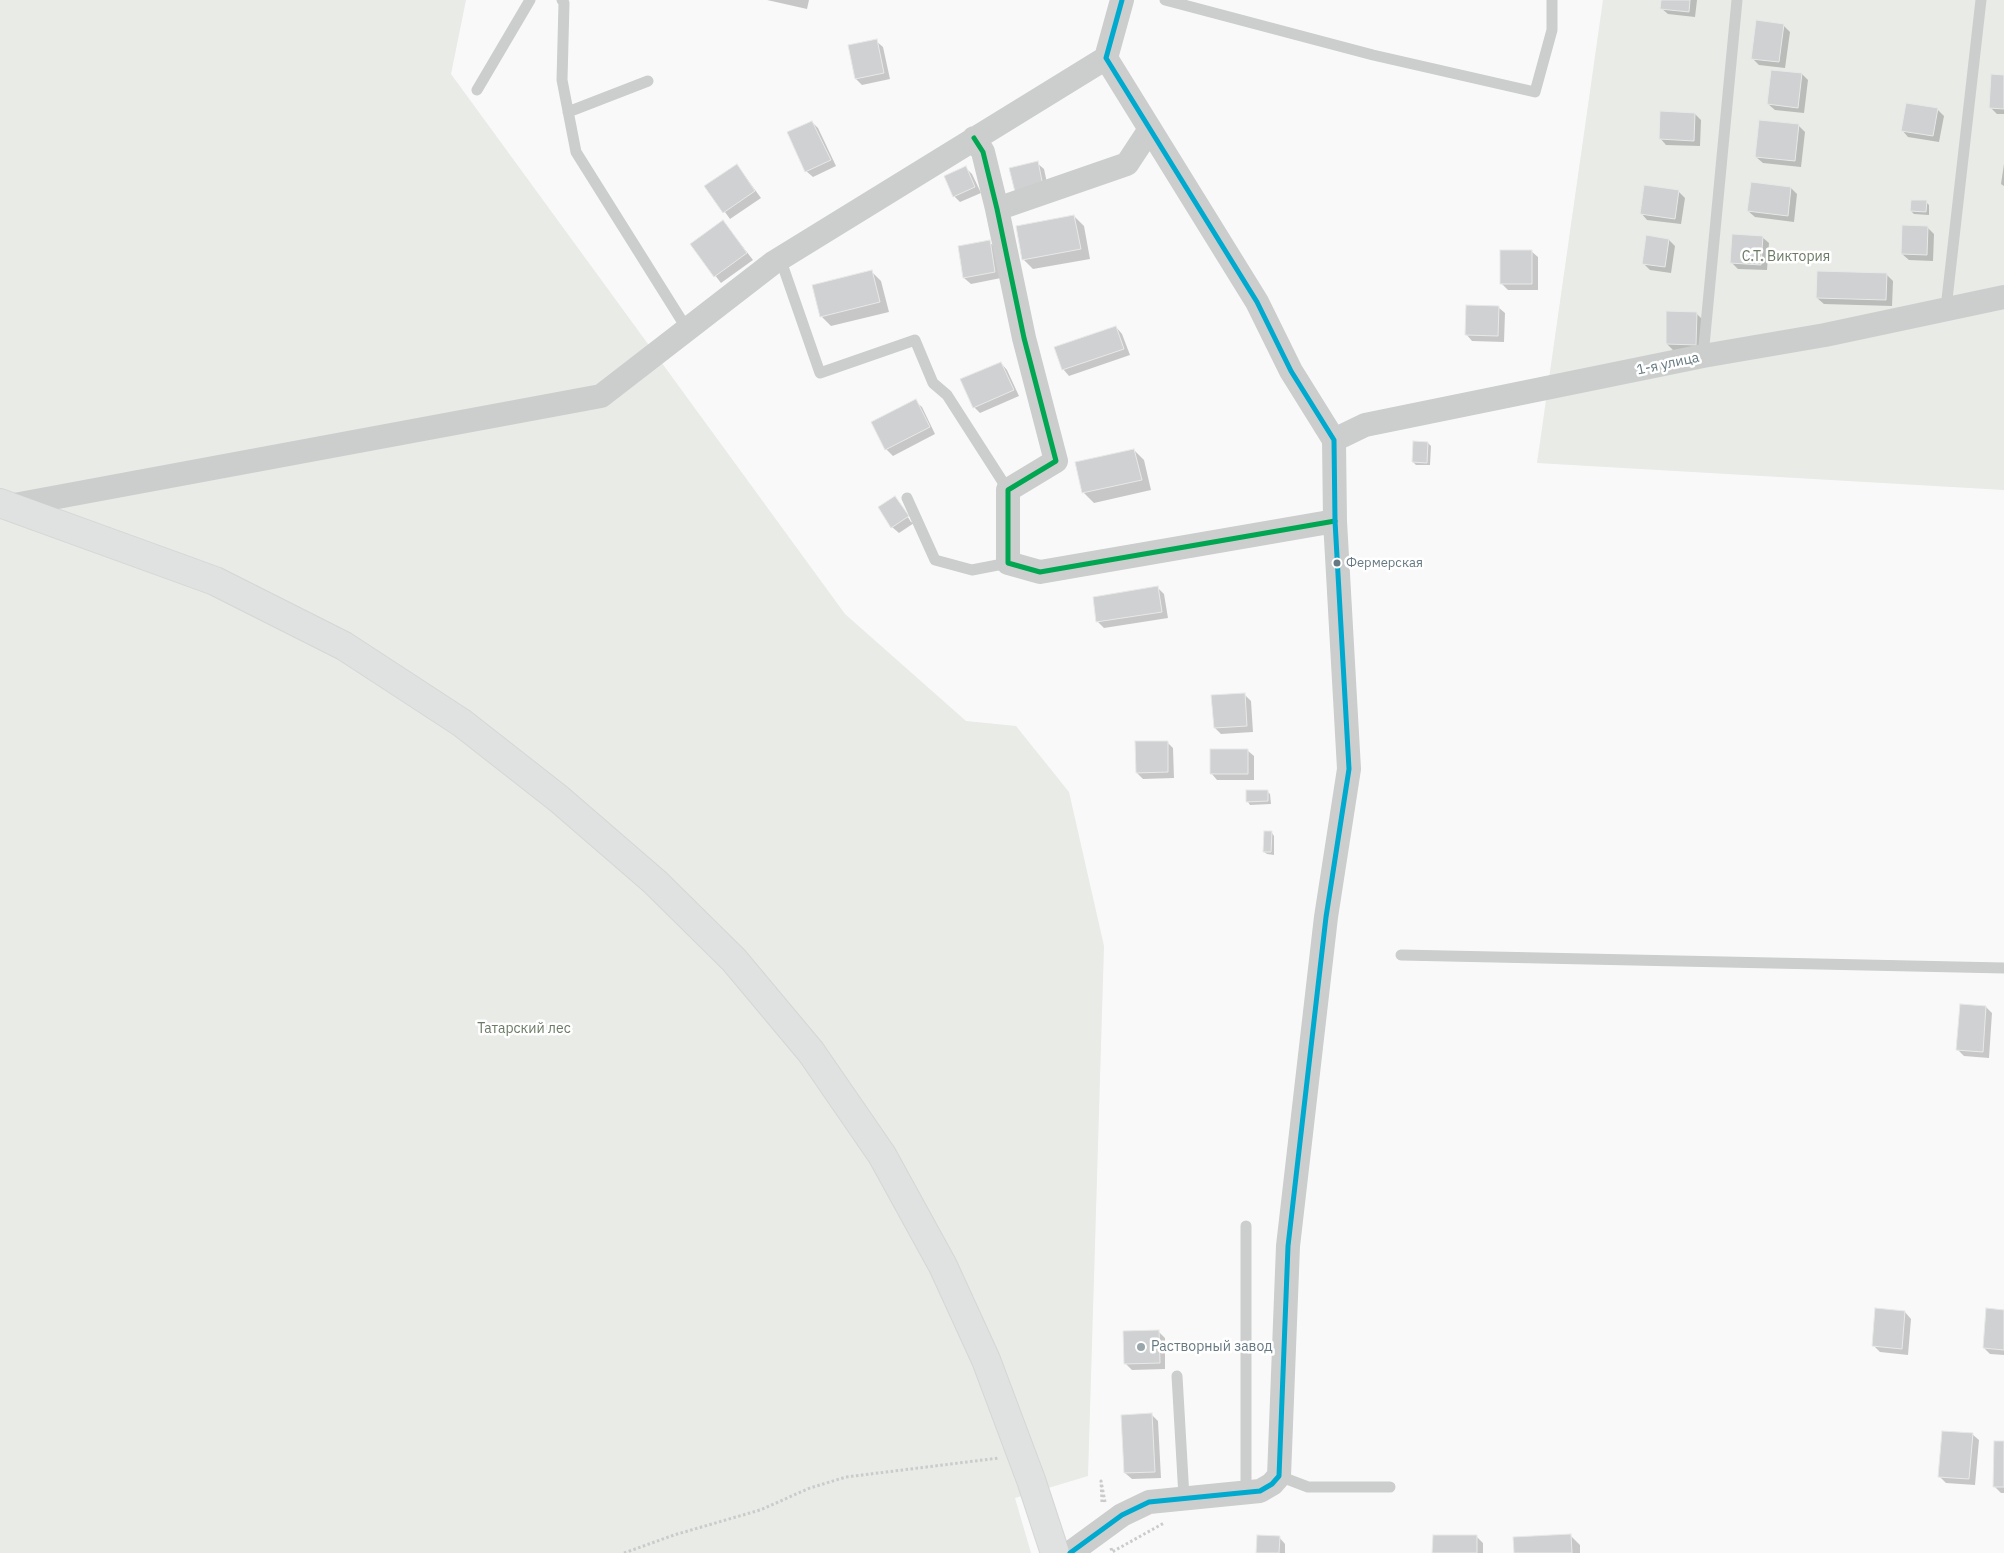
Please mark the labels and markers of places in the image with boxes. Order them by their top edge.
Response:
place label: Фермерская [1346,555,1423,571]
marker: Фермерская [1332,558,1342,568]
place label: Растворный завод [1151,1339,1273,1355]
marker: Растворный завод [1135,1341,1147,1353]

